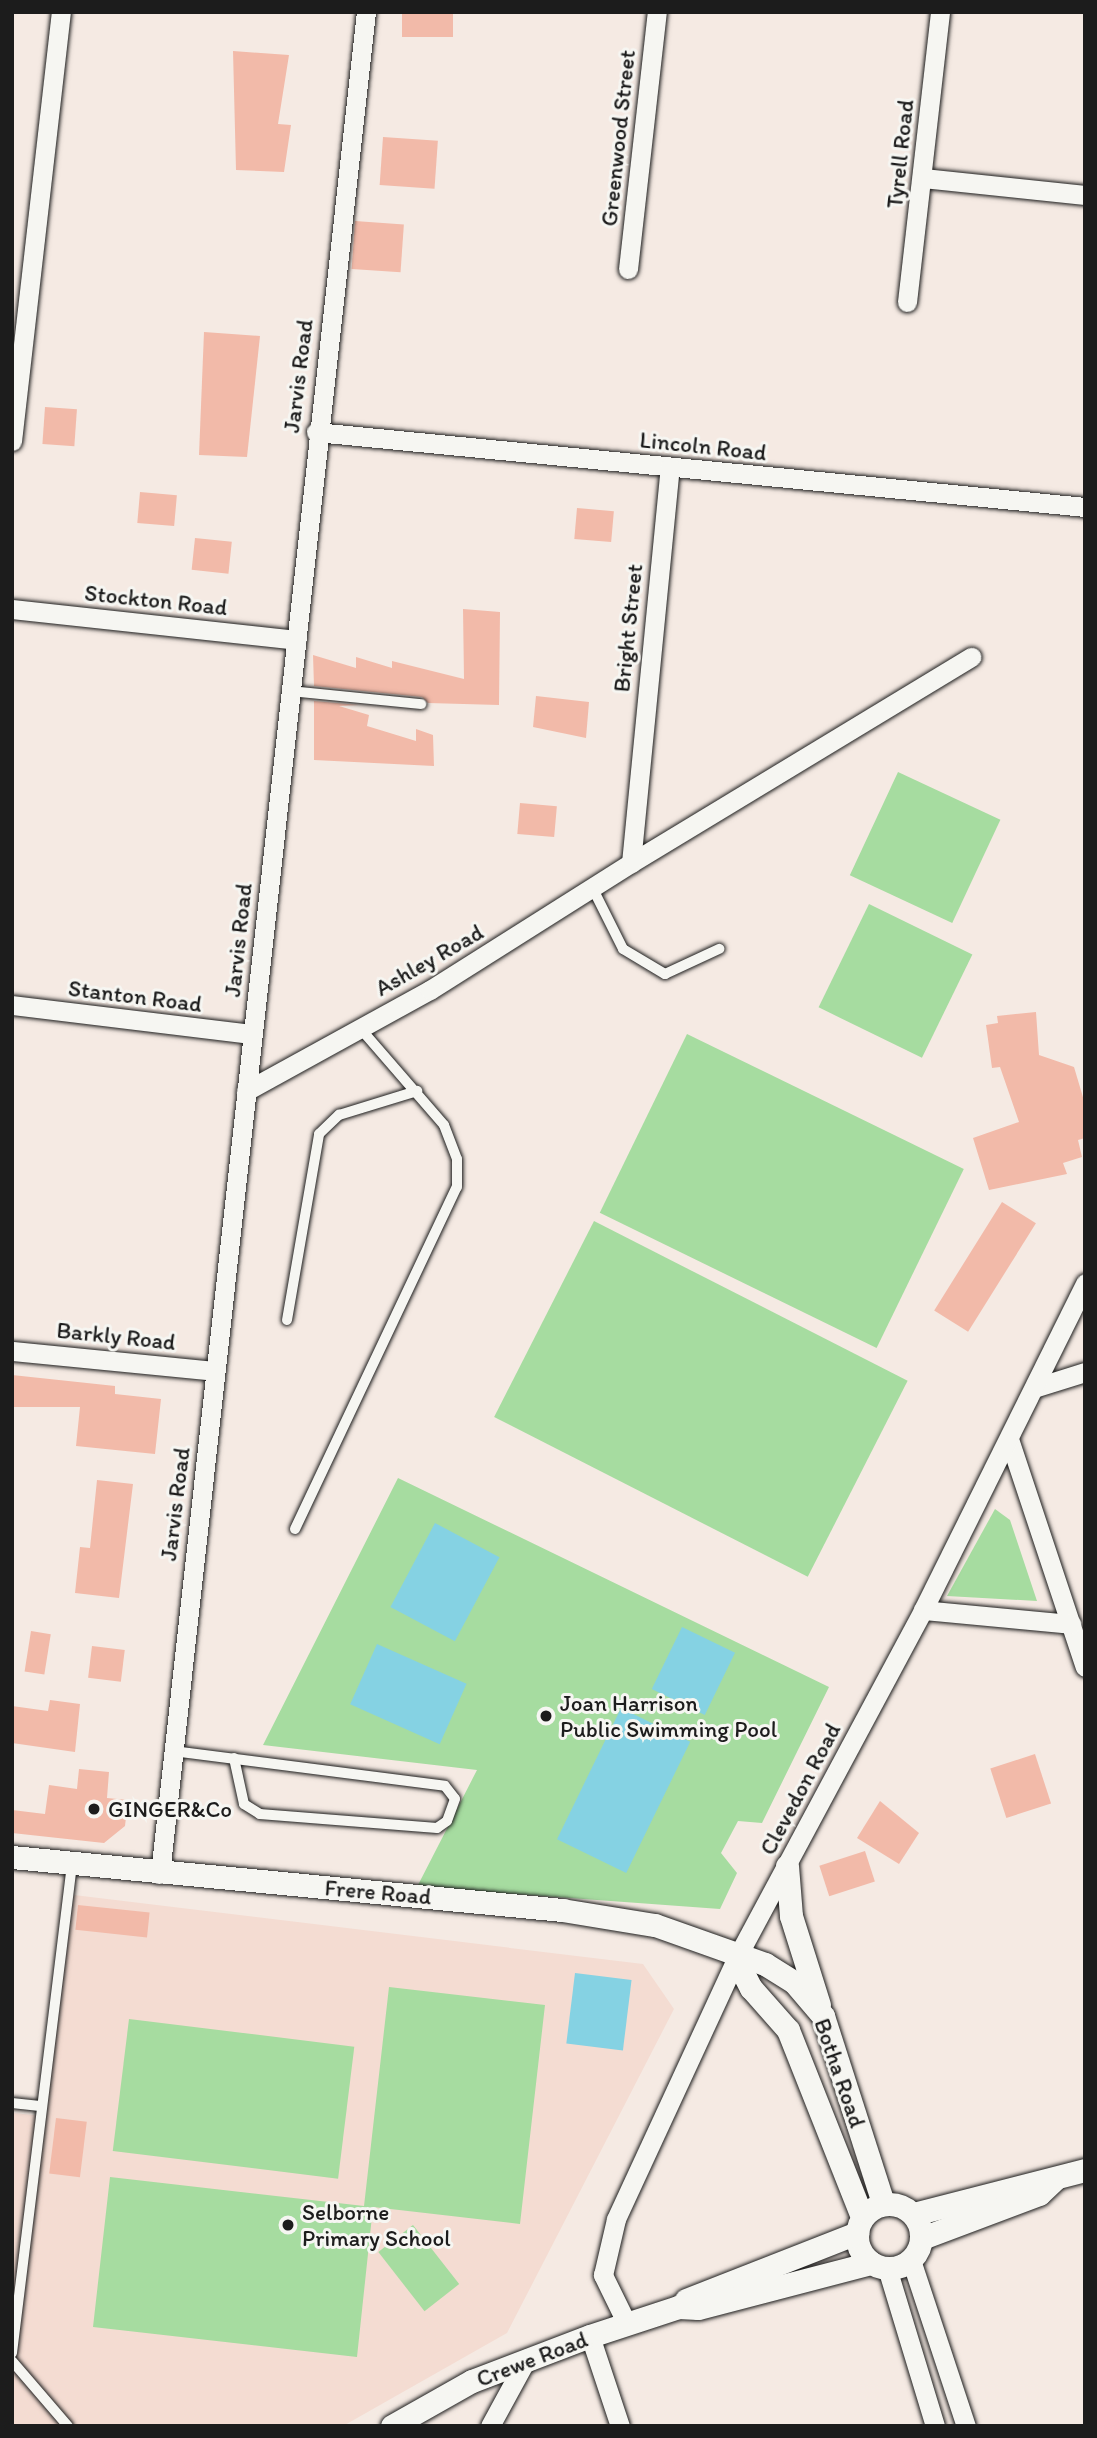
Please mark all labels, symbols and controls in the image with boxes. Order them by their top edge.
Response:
street label: Greenwood Street [595,49,641,227]
street label: Tyrell Road [881,98,919,210]
street label: Jarvis Road [277,318,319,434]
street label: Lincoln Road [638,426,768,466]
street label: Bright Street [608,563,648,693]
street label: Stockton Road [83,579,229,621]
street label: Jarvis Road [218,882,258,998]
street label: Ashley Road [370,918,488,1002]
street label: Stanton Road [67,974,203,1018]
street label: Barkly Road [55,1316,177,1356]
street label: Jarvis Road [154,1446,196,1562]
place label: Joan Harrison Public Swimming Pool [560,1689,777,1743]
marker: Joan Harrison Public Swimming Pool [538,1708,554,1724]
street label: Clevedon Road [754,1718,846,1860]
place label: GINGER&Co [108,1795,232,1823]
marker: GINGER&Co [86,1801,102,1817]
street label: Frere Road [324,1874,432,1910]
street label: Botha Road [809,2015,871,2131]
place label: Selborne Primary School [302,2198,451,2252]
marker: Selborne Primary School [280,2217,296,2233]
street label: Crewe Road [473,2325,591,2393]

